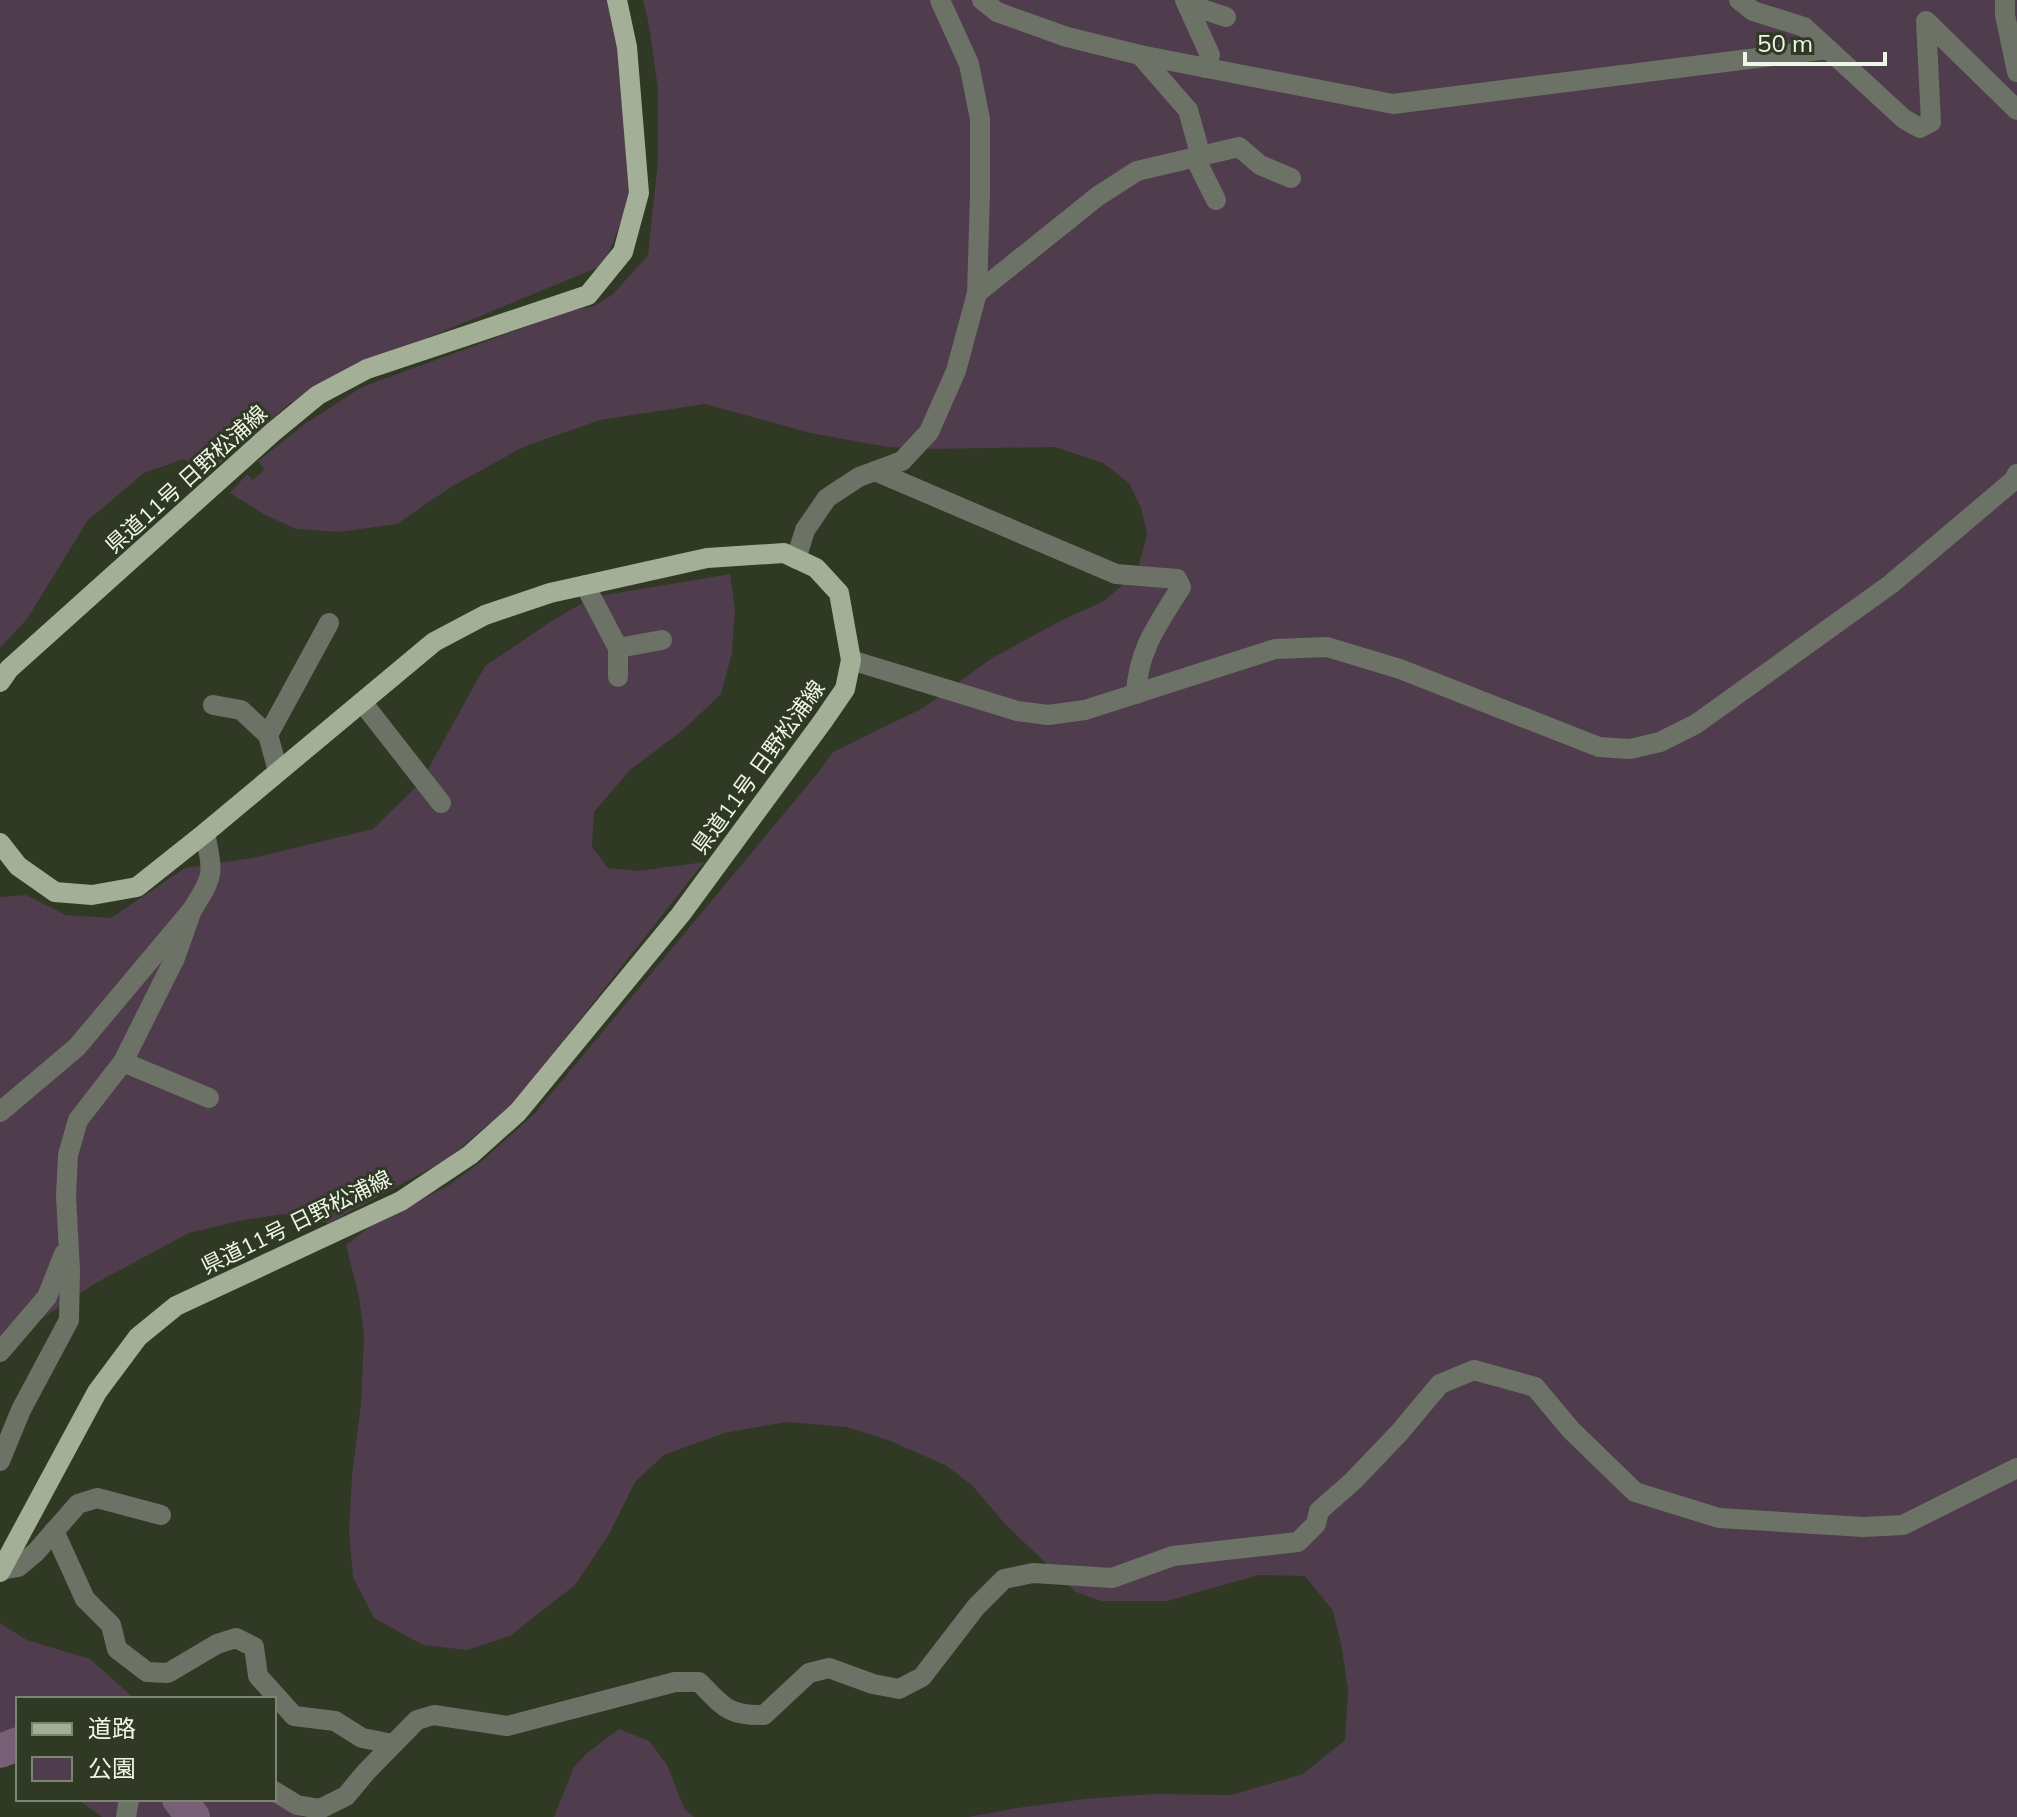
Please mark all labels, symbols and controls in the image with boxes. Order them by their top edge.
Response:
scale bar [1745,16,1885,66]
text: 50 m [1757,28,1813,58]
street label: 県道11号 日野松浦線 [99,399,273,559]
street label: 県道11号 日野松浦線 [685,675,831,859]
street label: 県道11号 日野松浦線 [196,1164,396,1280]
legend [16,1697,276,1801]
text: 道路 [88,1713,136,1743]
text: 公園 [88,1753,136,1783]

